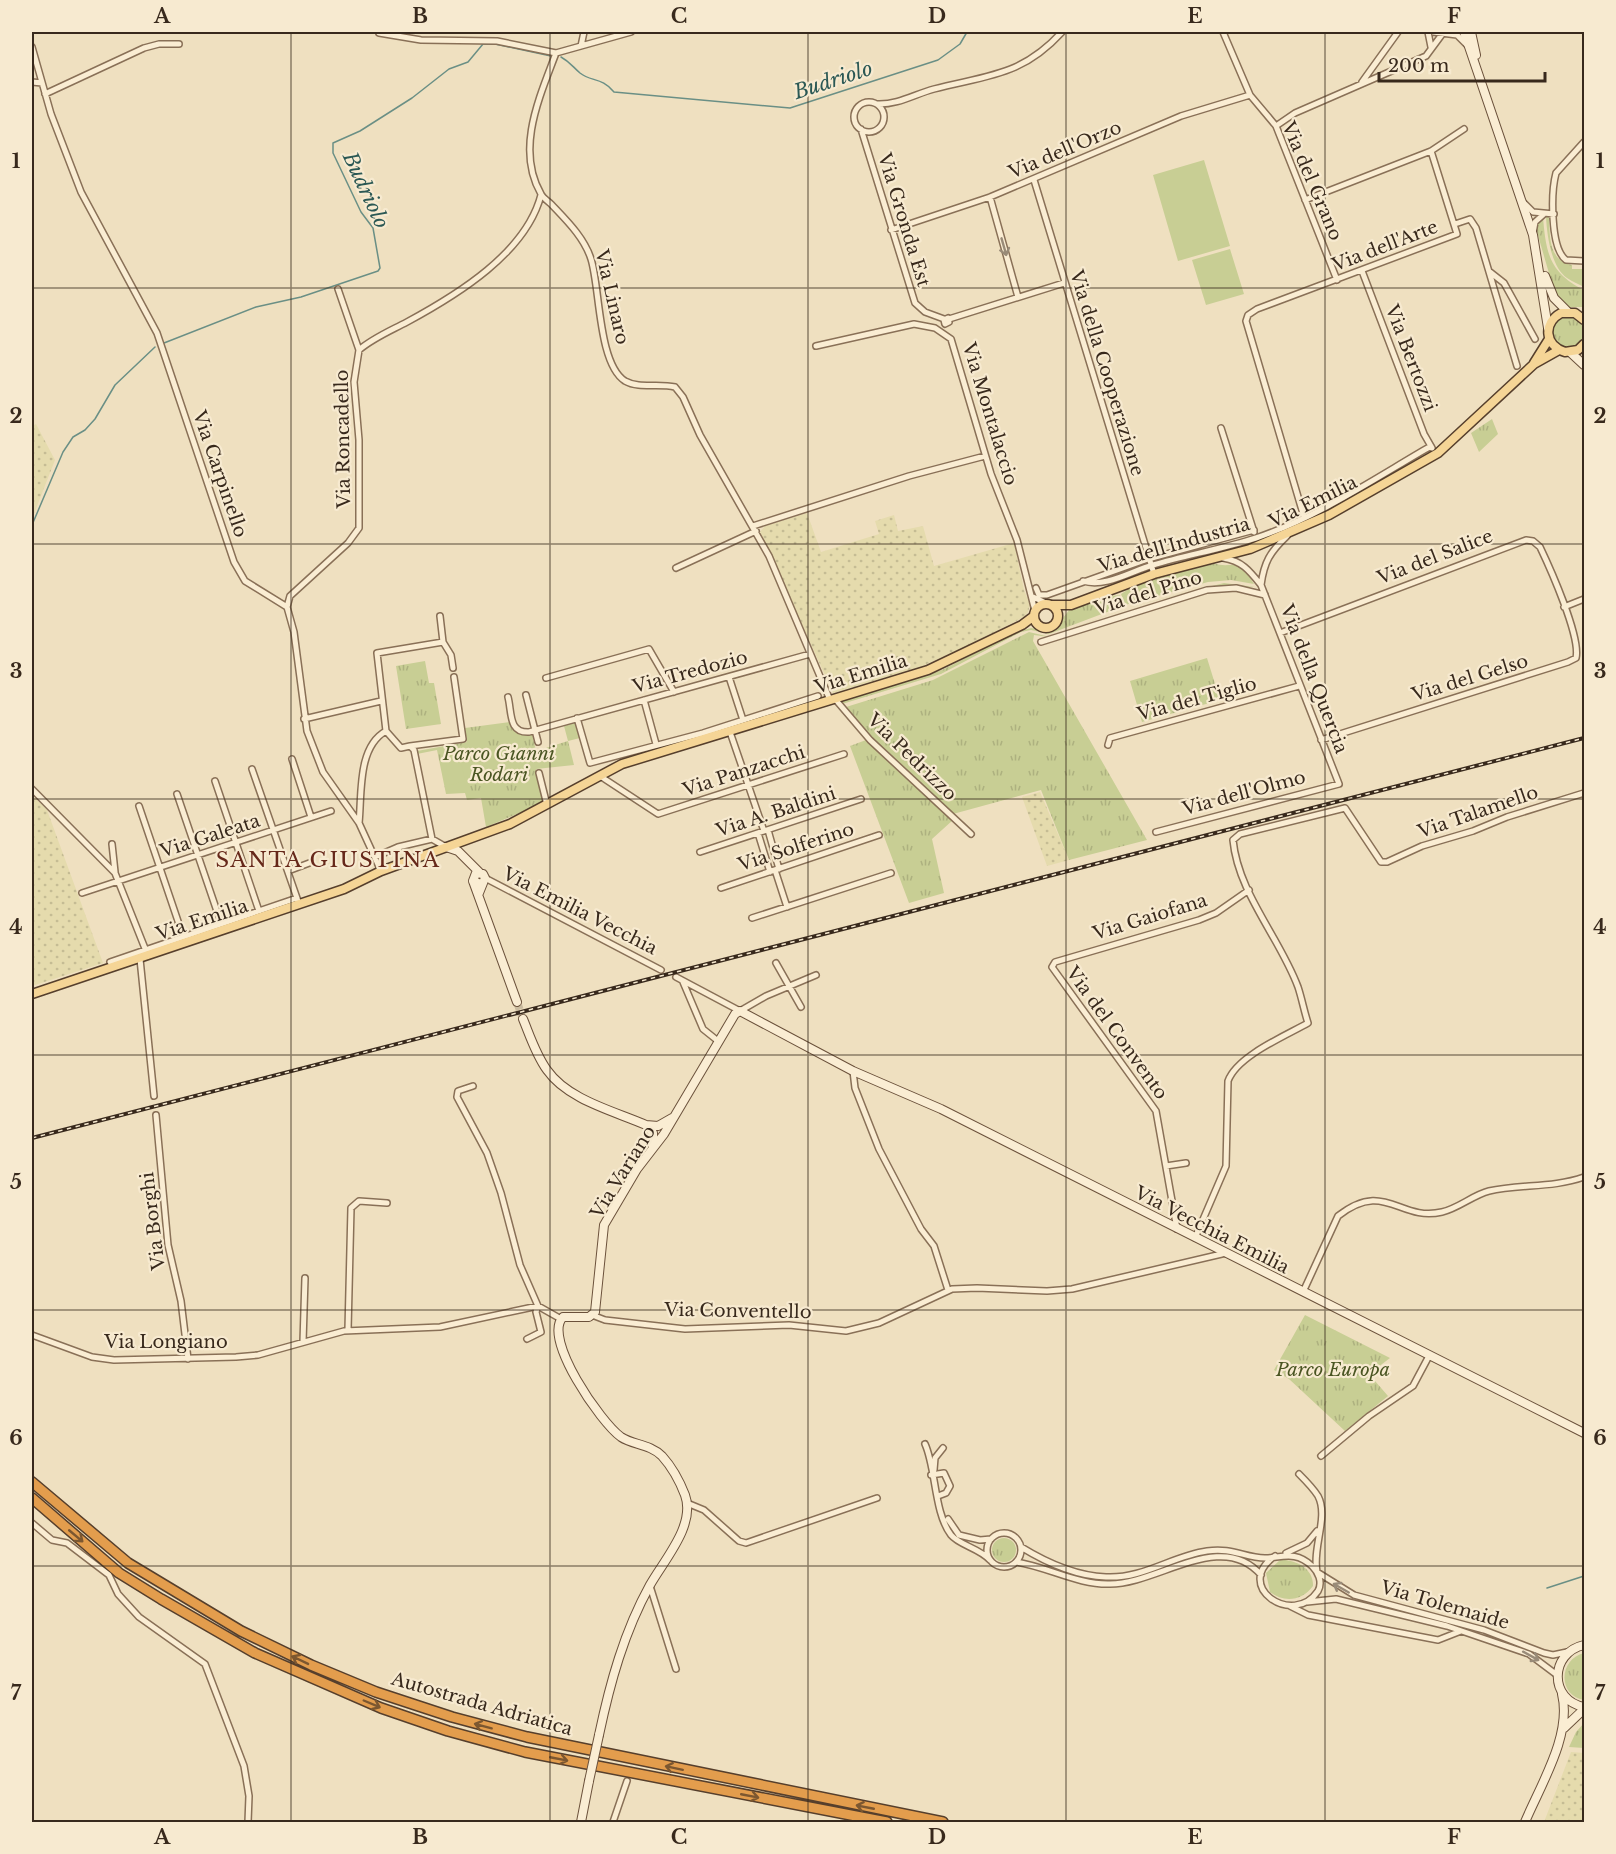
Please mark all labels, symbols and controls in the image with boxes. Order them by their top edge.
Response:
text: A [153,4,171,28]
text: B [412,4,428,28]
text: C [671,4,687,28]
text: D [928,4,946,28]
text: E [1187,4,1203,28]
text: F [1447,4,1461,28]
scale bar [1379,45,1546,83]
text: 200 m [1388,55,1449,77]
water label: Budriolo [790,56,875,104]
street label: Via dell'Orzo [1004,116,1125,184]
street label: Via del Grano [1277,117,1347,244]
water label: Budriolo [337,147,394,232]
text: 1 [12,149,21,173]
text: 1 [1596,149,1605,173]
street label: Via Gronda Est [873,150,935,290]
street label: Via dell'Arte [1328,216,1441,277]
one-way arrow [999,237,1010,256]
street label: Via Linaro [590,246,634,347]
street label: Via della Cooperazione [1065,267,1149,478]
street label: Via Bertozzi [1380,301,1441,414]
street label: Via Montalaccio [958,339,1022,488]
street label: Via Roncadello [331,369,355,510]
text: 2 [9,404,23,428]
text: 2 [1593,404,1607,428]
street label: Via Carpinello [188,407,252,540]
street label: Via Emilia [1264,471,1361,533]
street label: Via dell'Industria [1095,513,1252,577]
street label: Via del Salice [1373,525,1496,589]
street label: Via del Pino [1091,566,1204,620]
street label: Via della Quercia [1275,601,1353,757]
street label: Via Tredozio [629,646,750,698]
street label: Via Emilia [811,650,910,699]
street label: Via del Gelso [1408,650,1531,706]
text: 3 [10,659,22,683]
text: 3 [1594,659,1606,683]
street label: Via del Tiglio [1134,673,1259,726]
street label: Via Pedrizzo [862,708,961,805]
street label: Via Panzacchi [679,741,808,801]
park label: Parco Gianni Rodari [442,743,556,786]
street label: Via dell'Olmo [1179,766,1308,820]
street label: Via Talamello [1414,781,1541,843]
street label: Via A. Baldini [712,782,839,842]
street label: Via Galeata [156,810,263,863]
street label: Via Solferino [734,818,857,876]
district label: SANTA GIUSTINA [216,847,440,873]
street label: Via Emilia Vecchia [498,862,661,960]
street label: Via Gaiofana [1089,889,1210,945]
street label: Via Emilia [152,895,251,946]
text: 4 [9,915,23,939]
text: 4 [1593,915,1607,939]
street label: Via del Convento [1061,962,1173,1104]
street label: Via Variano [585,1121,660,1223]
text: 5 [10,1170,22,1194]
text: 5 [1594,1170,1606,1194]
street label: Via Borghi [136,1171,170,1272]
street label: Via Vecchia Emilia [1130,1181,1293,1279]
street label: Via Conventello [663,1299,812,1323]
street label: Via Longiano [103,1331,228,1353]
park label: Parco Europa [1275,1359,1390,1381]
text: 6 [9,1426,23,1450]
text: 6 [1593,1426,1607,1450]
one-way arrow [68,1530,84,1543]
street label: Via Tolemaide [1377,1576,1512,1634]
one-way arrow [1333,1582,1350,1594]
one-way arrow [1521,1651,1539,1662]
one-way arrow [291,1654,309,1665]
street label: Autostrada Adriatica [388,1667,575,1740]
text: 7 [11,1681,22,1705]
text: 7 [1595,1681,1606,1705]
one-way arrow [363,1700,381,1711]
one-way arrow [474,1719,493,1731]
one-way arrow [549,1754,568,1765]
one-way arrow [664,1762,684,1773]
one-way arrow [740,1791,760,1802]
one-way arrow [855,1801,875,1812]
text: A [153,1825,171,1849]
text: B [412,1825,428,1849]
text: C [671,1825,687,1849]
text: D [928,1825,946,1849]
text: E [1187,1825,1203,1849]
text: F [1447,1825,1461,1849]

